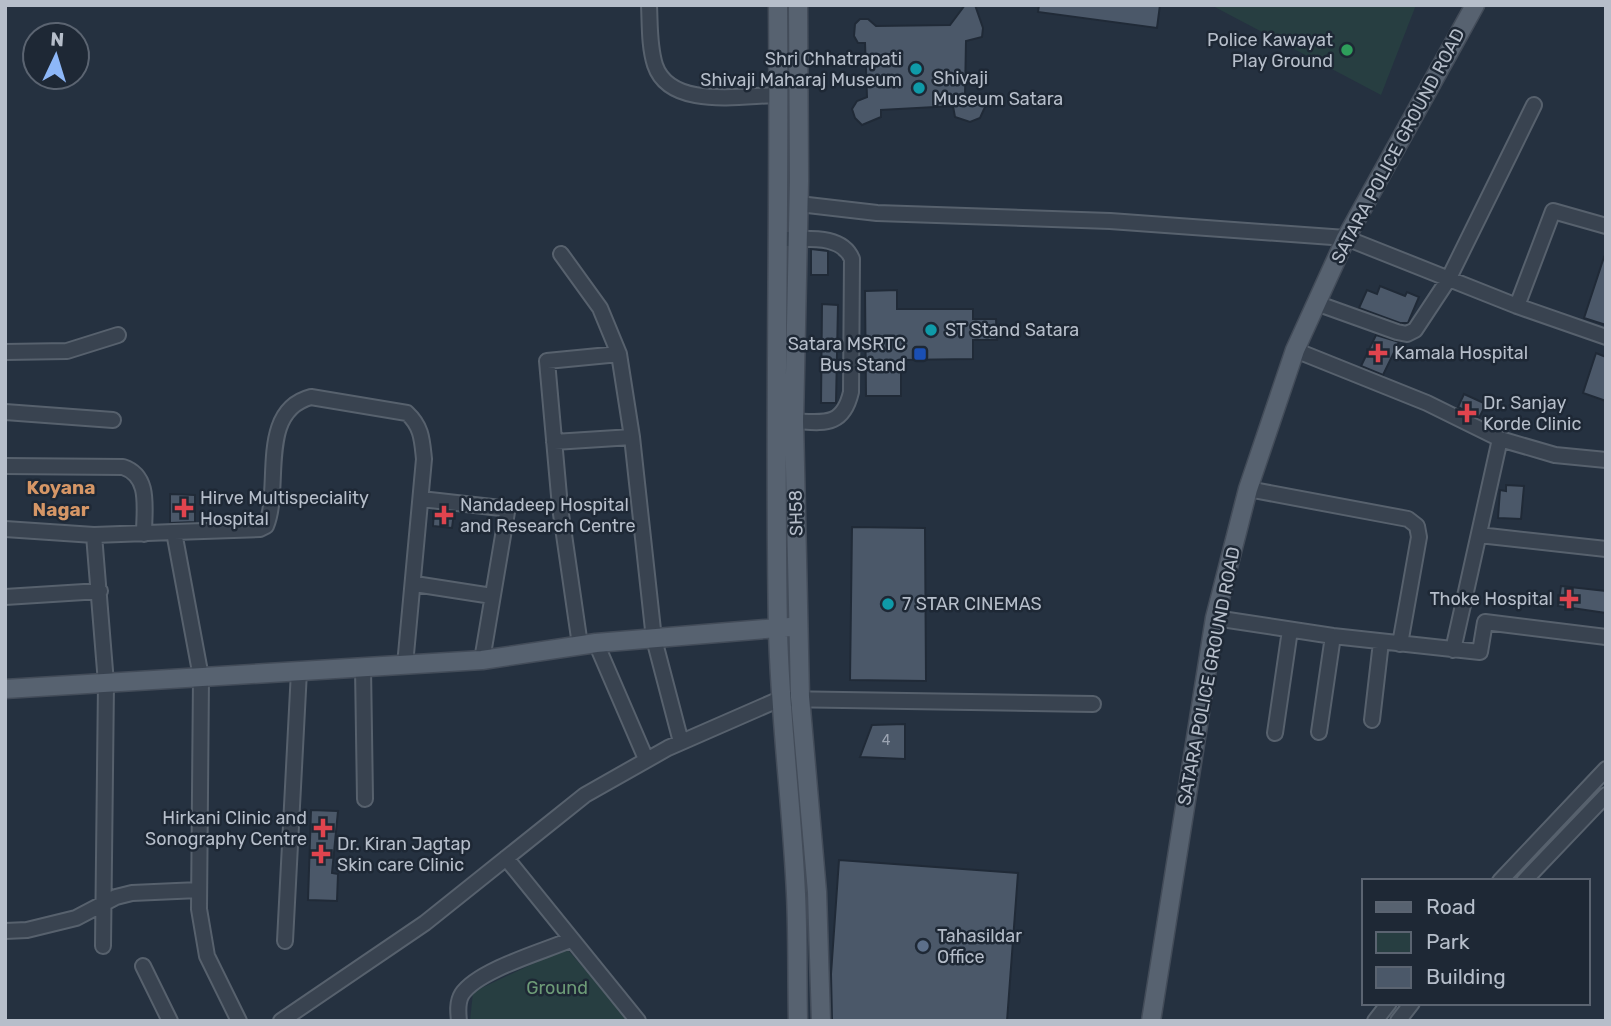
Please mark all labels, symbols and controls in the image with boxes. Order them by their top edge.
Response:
north arrow [21,21,91,91]
street label: SATARA POLICE GROUND ROAD [1327,25,1469,267]
text: N [50,28,65,51]
place label: Police Kawayat Play Ground [1207,29,1333,72]
marker: Police Kawayat Play Ground [1339,42,1355,58]
place label: Shri Chhatrapati Shivaji Maharaj Museum [700,48,902,91]
marker: Shri Chhatrapati Shivaji Maharaj Museum [908,61,924,77]
place label: Shivaji Museum Satara [933,67,1063,110]
marker: Shivaji Museum Satara [911,80,927,96]
place label: ST Stand Satara [945,319,1079,341]
marker: ST Stand Satara [923,322,939,338]
place label: Satara MSRTC Bus Stand [788,333,906,376]
place label: Kamala Hospital [1394,342,1528,364]
marker: Kamala Hospital [1368,343,1388,363]
marker: Satara MSRTC Bus Stand [912,346,928,362]
place label: Dr. Sanjay Korde Clinic [1483,392,1581,435]
marker: Dr. Sanjay Korde Clinic [1457,403,1477,423]
district label: Koyana Nagar [27,476,95,521]
place label: Hirve Multispeciality Hospital [200,487,369,530]
street label: SH58 [785,490,807,536]
place label: Nandadeep Hospital and Research Centre [460,494,636,537]
marker: Hirve Multispeciality Hospital [174,498,194,518]
marker: Nandadeep Hospital and Research Centre [434,505,454,525]
street label: SATARA POLICE GROUND ROAD [1173,545,1245,807]
place label: Thoke Hospital [1430,588,1553,610]
marker: Thoke Hospital [1559,589,1579,609]
place label: 7 STAR CINEMAS [902,593,1042,615]
marker: 7 STAR CINEMAS [880,596,896,612]
house number: 4 [882,732,891,749]
place label: Hirkani Clinic and Sonography Centre [145,807,307,850]
marker: Hirkani Clinic and Sonography Centre [313,818,333,838]
place label: Dr. Kiran Jagtap Skin care Clinic [337,833,471,876]
marker: Dr. Kiran Jagtap Skin care Clinic [311,844,331,864]
legend [1362,879,1590,1005]
text: Road [1426,894,1476,919]
place label: Tahasildar Office [937,925,1022,968]
text: Park [1426,929,1470,954]
marker: Tahasildar Office [915,938,931,954]
text: Building [1426,964,1506,989]
park label: Ground [526,977,588,999]

